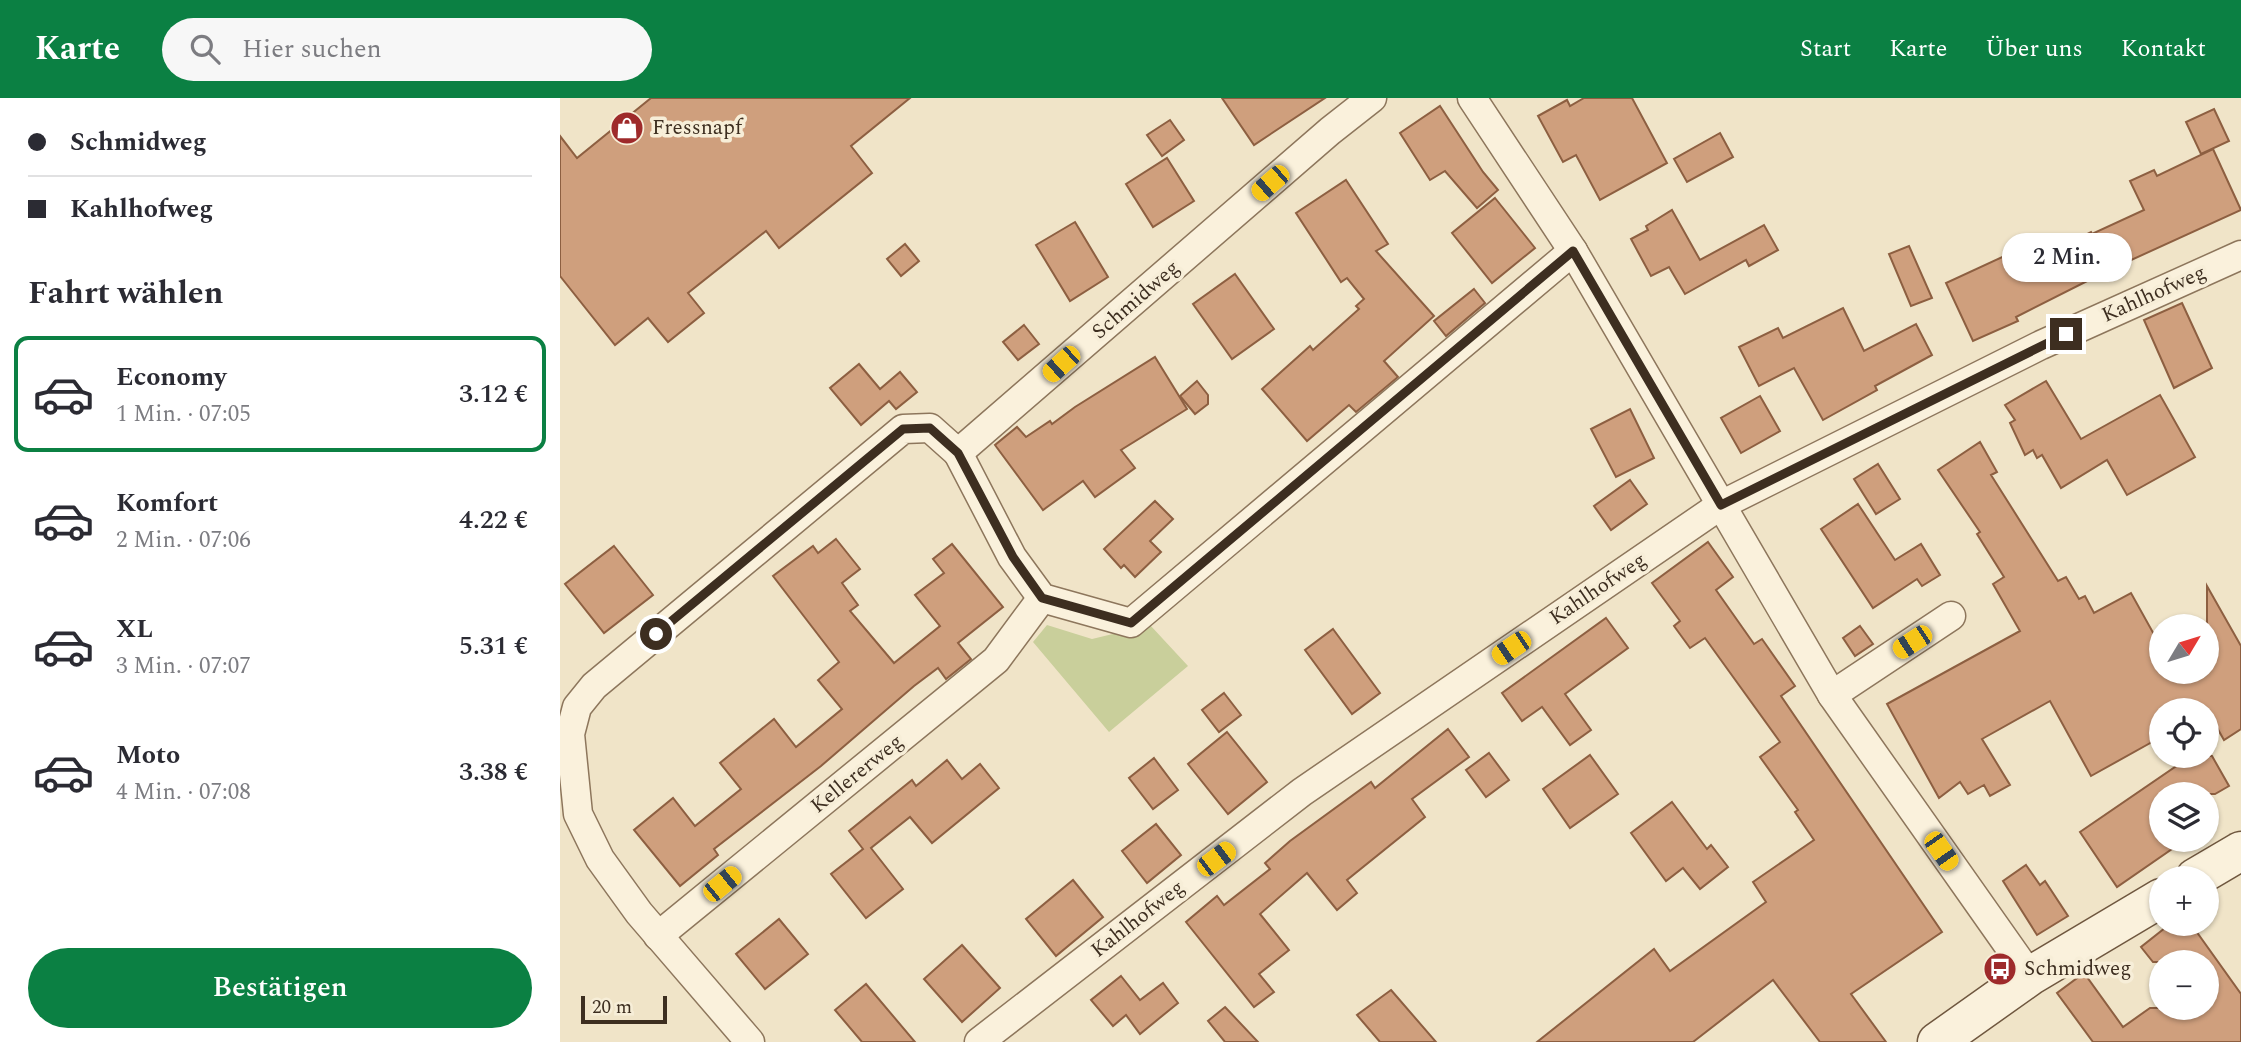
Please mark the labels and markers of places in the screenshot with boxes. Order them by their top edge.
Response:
shop icon: Fressnapf [608,109,646,147]
place label: Fressnapf [652,112,744,144]
bus stop icon: Schmidweg [1981,950,2019,988]
place label: Schmidweg [2024,953,2132,985]

